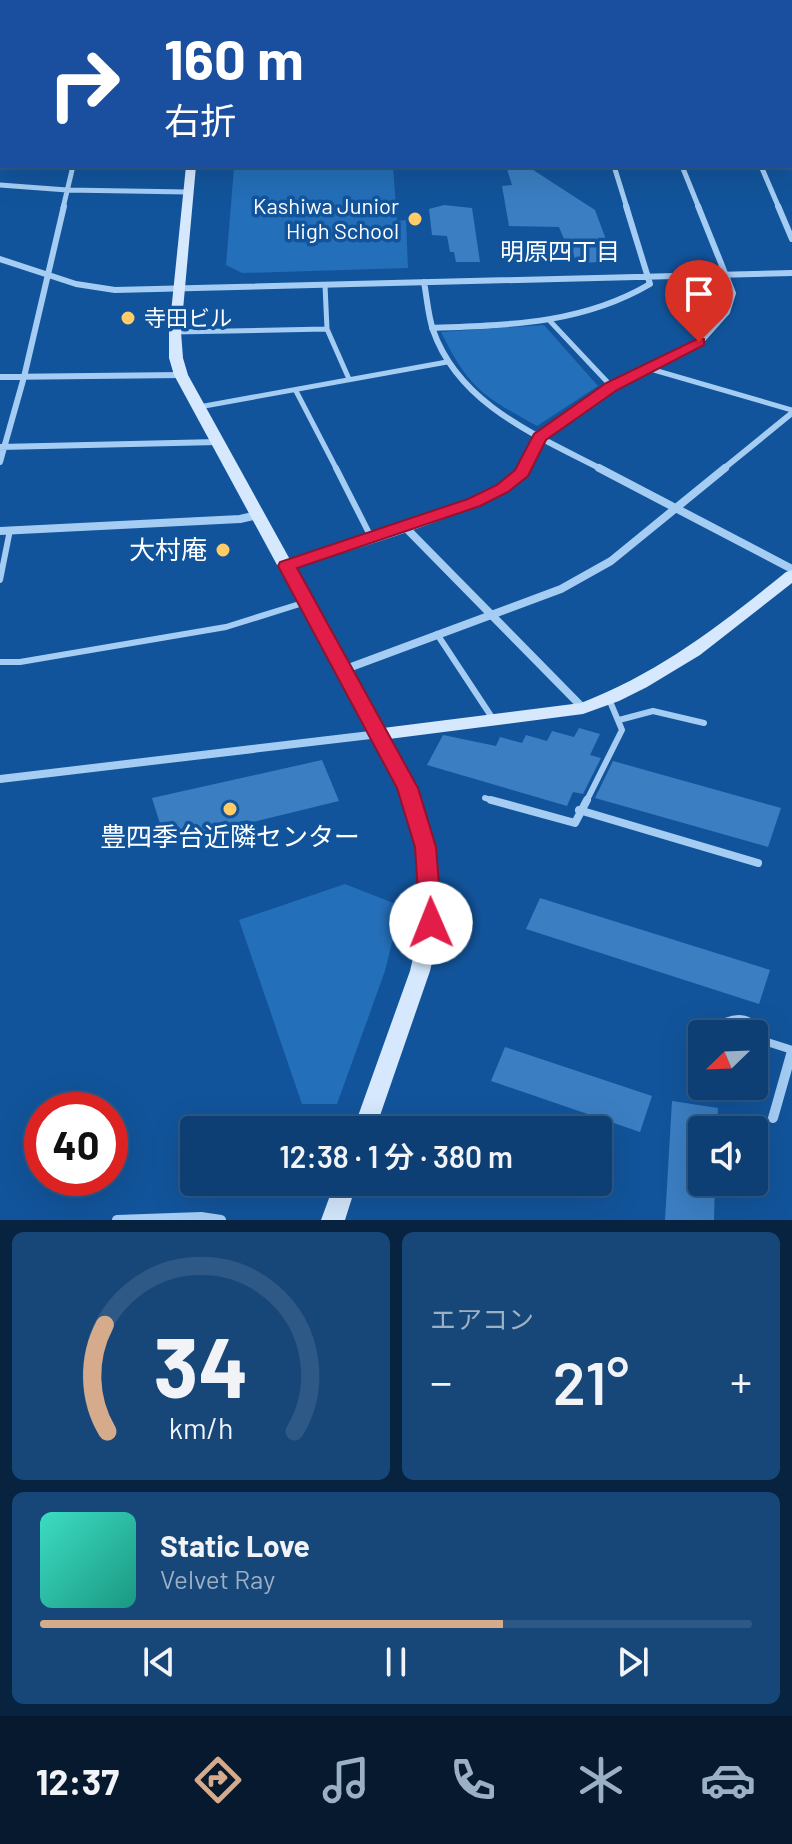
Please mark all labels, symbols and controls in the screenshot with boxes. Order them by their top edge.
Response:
text: 160 m [164,24,304,91]
icon: right [32,32,136,136]
text: 右折 [164,98,236,141]
place label: Kashiwa Junior High School [253,192,399,243]
marker: Kashiwa Junior High School [406,210,424,228]
district label: 明原四丁目 [500,236,620,265]
pin [665,260,733,342]
icon: arrive [677,272,721,316]
place label: 寺田ビル [144,304,232,330]
marker: 寺田ビル [119,309,137,327]
place label: 大村庵 [129,533,207,564]
marker: 大村庵 [214,541,232,559]
marker: 豊四季台近隣センター [221,800,239,818]
place label: 豊四季台近隣センター [100,820,360,851]
position arrow [389,881,473,965]
north arrow [688,1020,768,1100]
map controls [688,1020,768,1196]
speed limit sign: 40 [24,1092,128,1196]
button: sound [688,1116,768,1196]
text: 12:38 · 1 分 · 380 m [279,1138,513,1174]
text: エアコン [430,1303,534,1334]
text: 34 [153,1315,249,1415]
text: 21° [553,1345,629,1417]
text: − [430,1354,452,1407]
text: + [730,1354,752,1407]
text: km/h [169,1410,233,1445]
text: Static Love [160,1527,310,1563]
text: Velvet Ray [160,1563,275,1594]
icon: previous [137,1640,181,1684]
icon: pause [374,1640,418,1684]
icon: next [611,1640,655,1684]
icon: directions [190,1752,246,1808]
icon: music [318,1752,374,1808]
icon: phone [445,1752,501,1808]
icon: climate [573,1752,629,1808]
icon: car [700,1752,756,1808]
text: 12:37 [36,1759,119,1802]

